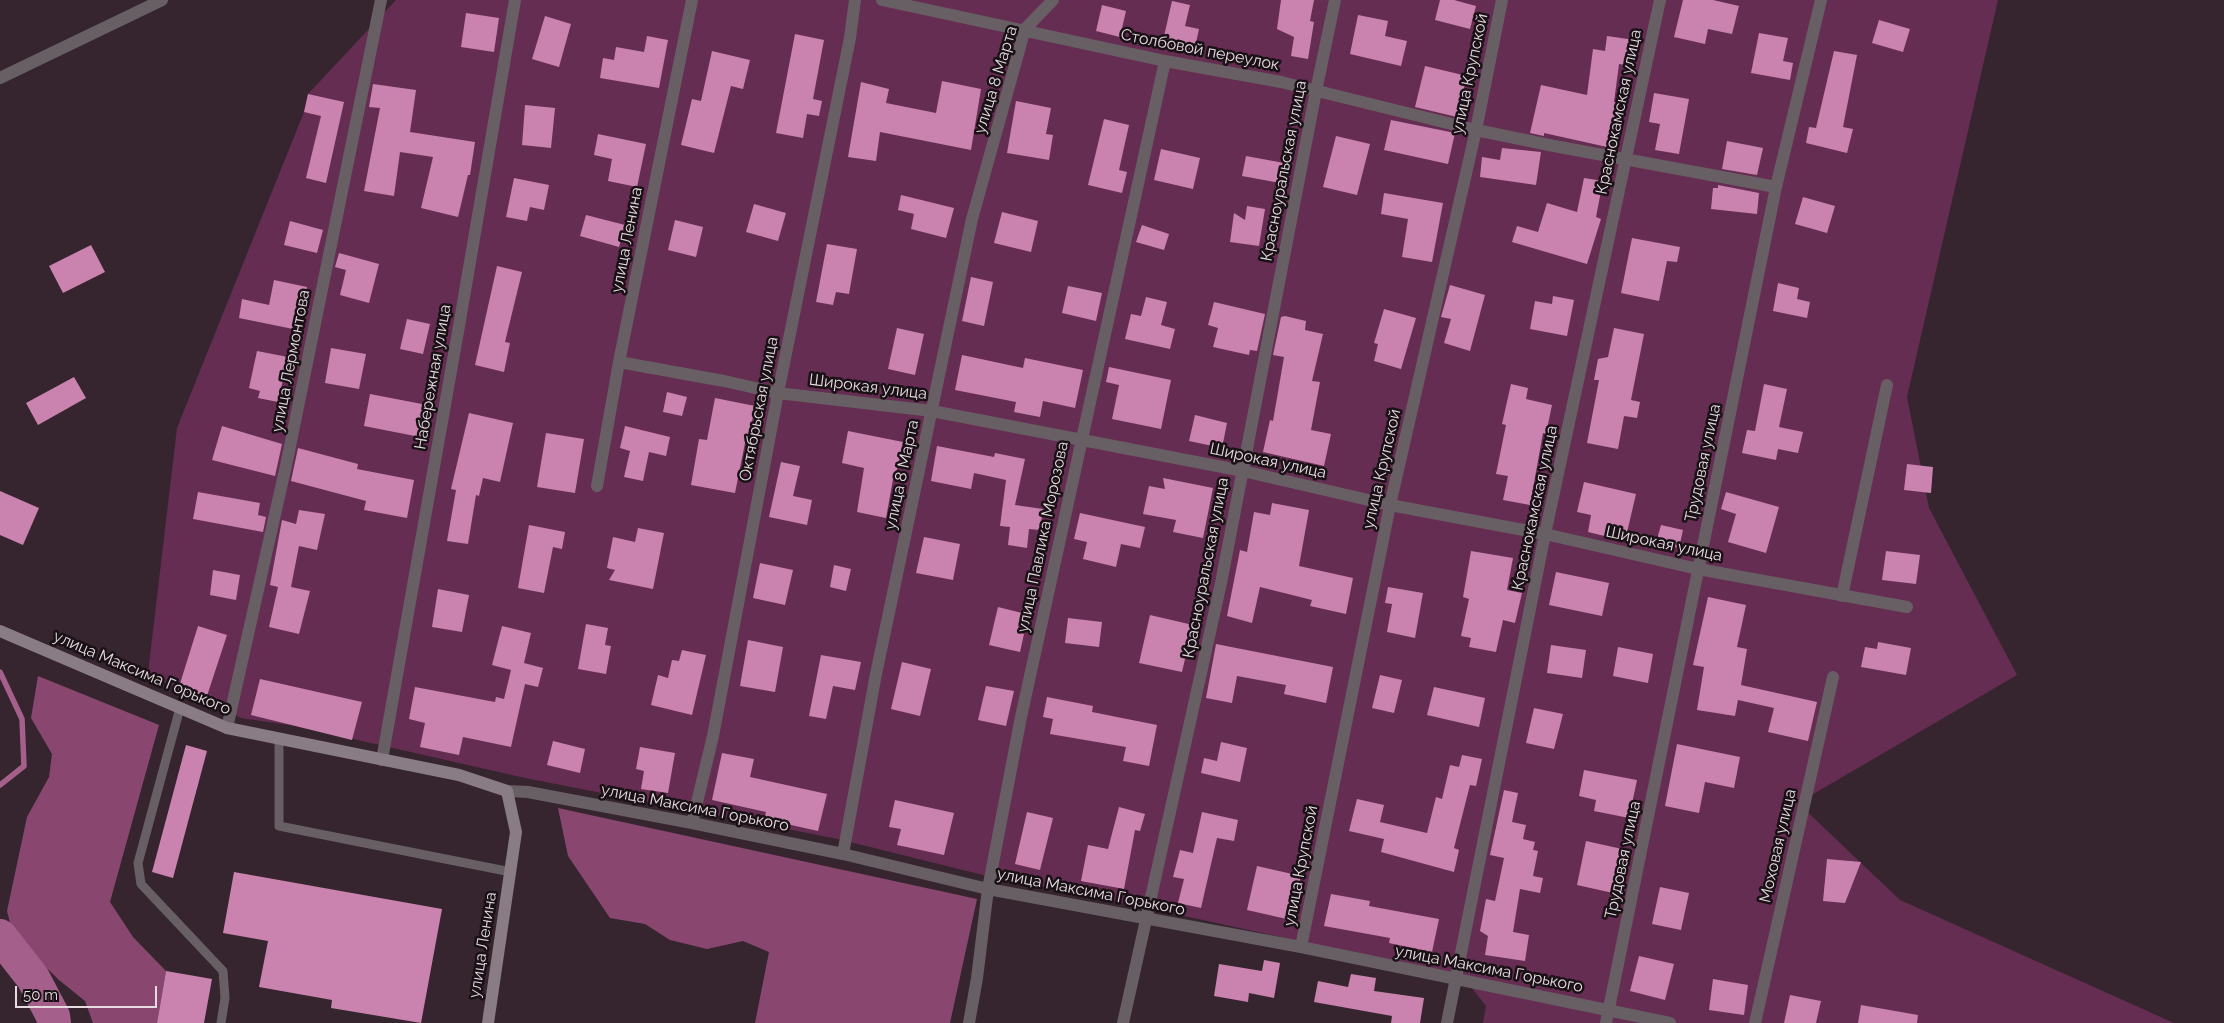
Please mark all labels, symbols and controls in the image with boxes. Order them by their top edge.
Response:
street label: улица Крупской [1448,12,1492,136]
street label: улица 8 Марта [970,24,1022,136]
street label: Столбовой переулок [1119,25,1281,75]
street label: Краснокамская улица [1592,28,1646,196]
street label: Красноуральская улица [1257,79,1311,263]
street label: улица Ленина [607,186,647,294]
street label: улица Лермонтова [268,288,314,434]
street label: Набережная улица [411,303,455,451]
street label: Октябрьская улица [736,335,782,483]
street label: Широкая улица [808,370,928,404]
street label: Трудовая улица [1681,402,1725,524]
street label: улица Крупской [1359,407,1405,531]
street label: улица 8 Марта [881,418,923,532]
street label: Краснокамская улица [1508,424,1562,592]
street label: Широкая улица [1208,439,1328,483]
street label: улица Павлика Морозова [1013,440,1073,634]
street label: Красноуральская улица [1179,476,1233,660]
street label: Широкая улица [1604,522,1724,566]
street label: улица Максима Горького [50,627,234,719]
street label: улица Максима Горького [599,780,791,836]
street label: Моховая улица [1756,787,1800,905]
street label: Трудовая улица [1601,799,1645,921]
street label: улица Крупской [1280,804,1322,928]
street label: улица Максима Горького [995,864,1187,920]
street label: улица Ленина [465,891,501,999]
street label: улица Максима Горького [1393,941,1585,997]
scale bar [18,976,160,1008]
text: 50 m [23,986,58,1004]

